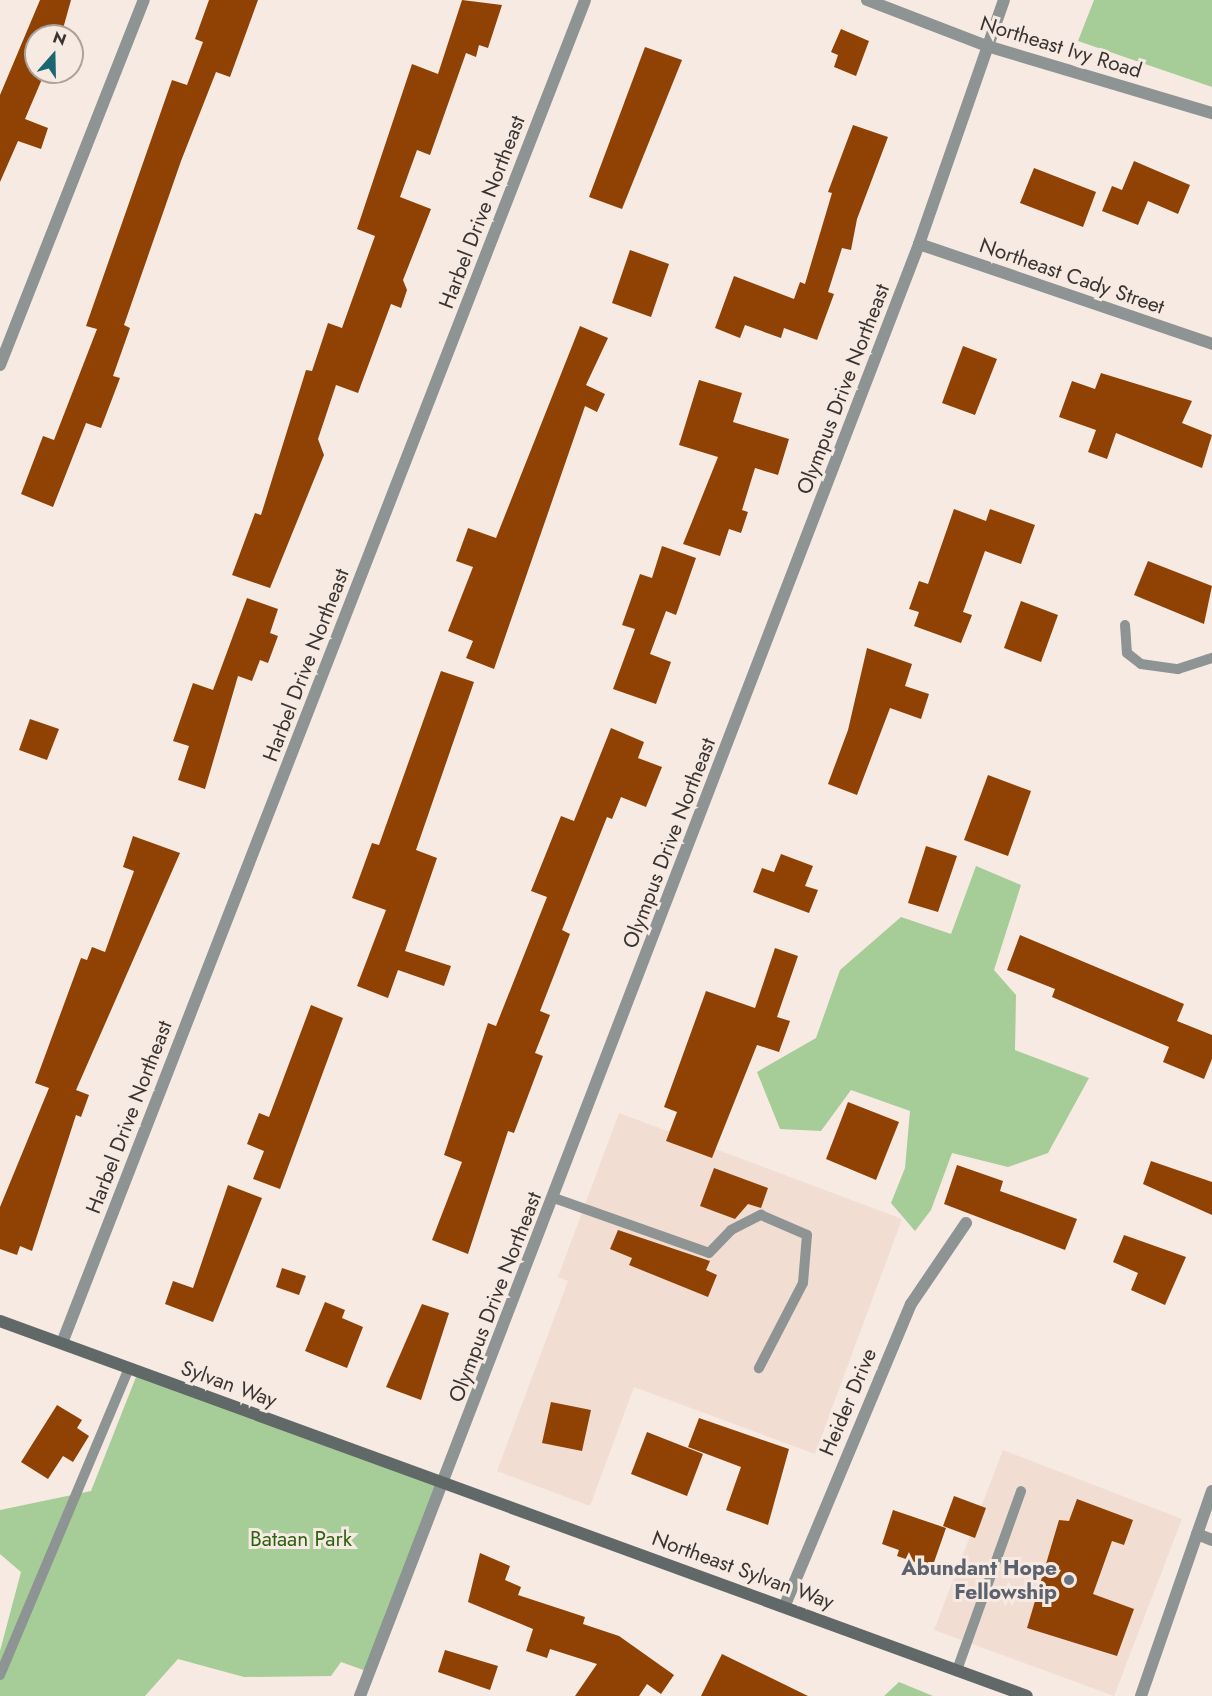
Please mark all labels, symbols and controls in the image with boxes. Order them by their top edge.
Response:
street label: Northeast Ivy Road [977,10,1145,84]
north arrow [24,24,84,84]
text: N [50,26,70,51]
street label: Harbel Drive Northeast [434,112,530,312]
street label: Northeast Cady Street [976,233,1168,319]
street label: Olympus Drive Northeast [791,280,895,498]
street label: Harbel Drive Northeast [258,565,354,765]
street label: Olympus Drive Northeast [617,734,721,952]
street label: Harbel Drive Northeast [81,1017,177,1217]
street label: Olympus Drive Northeast [443,1188,547,1406]
street label: Heider Drive [814,1344,882,1460]
street label: Sylvan Way [178,1355,280,1413]
street label: Northeast Sylvan Way [649,1525,837,1615]
park label: Bataan Park [250,1526,352,1552]
place label: Abundant Hope Fellowship [901,1555,1057,1605]
marker: Abundant Hope Fellowship [1062,1573,1076,1587]

